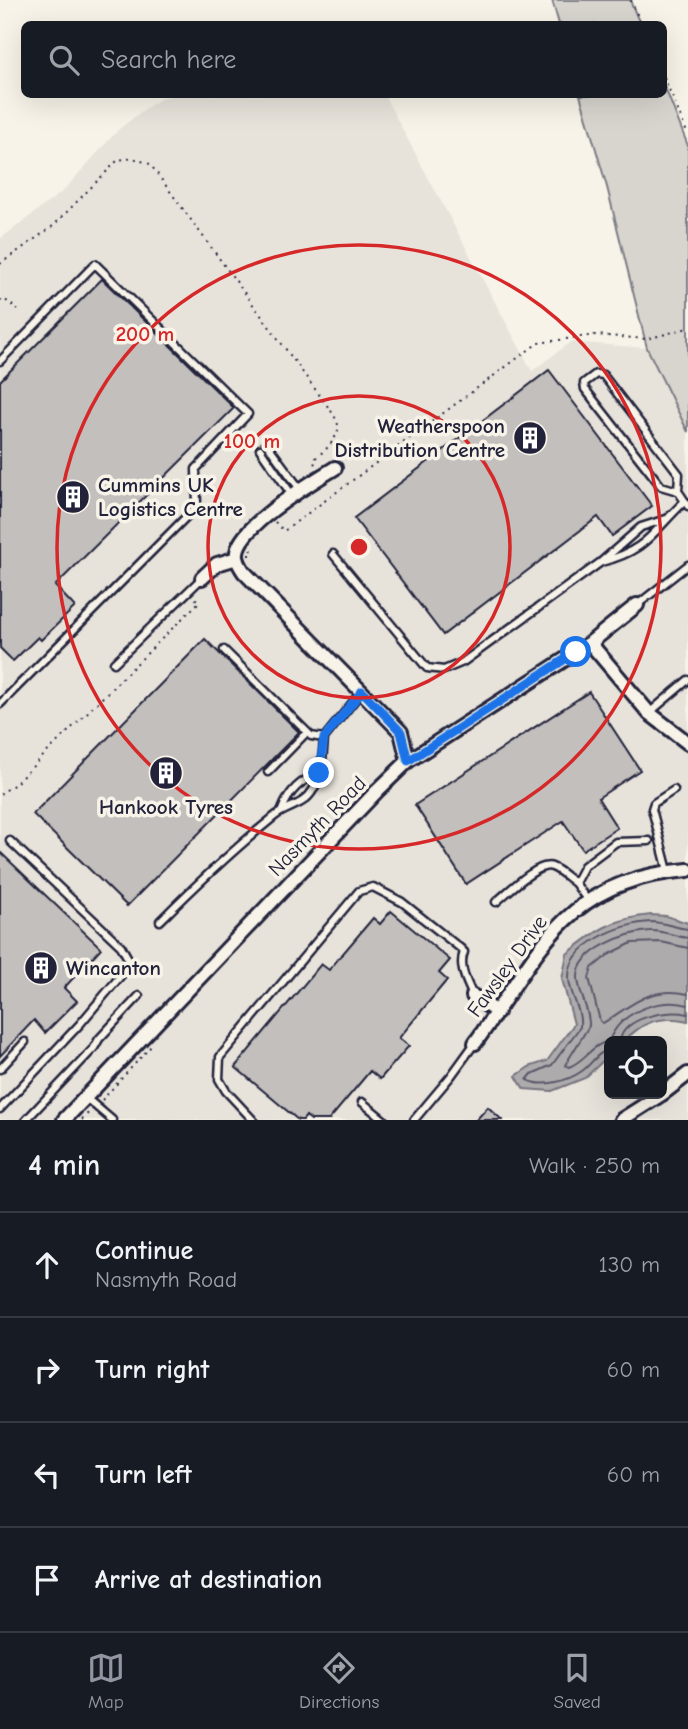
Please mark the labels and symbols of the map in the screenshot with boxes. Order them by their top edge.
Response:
text: 200 m [116,322,174,346]
place label: Weatherspoon Distribution Centre [334,414,505,462]
building icon: Weatherspoon Distribution Centre [511,419,549,457]
text: 100 m [224,429,280,453]
place label: Cummins UK Logistics Centre [98,473,243,521]
building icon: Cummins UK Logistics Centre [54,478,92,516]
centre of rings [347,535,371,559]
route start [560,636,591,667]
building icon: Hankook Tyres [147,754,185,792]
route end [303,757,334,788]
street label: Nasmyth Road [263,771,371,881]
place label: Hankook Tyres [99,795,233,819]
street label: Fawsley Drive [462,911,552,1021]
building icon: Wincanton [22,949,60,987]
place label: Wincanton [66,956,161,980]

